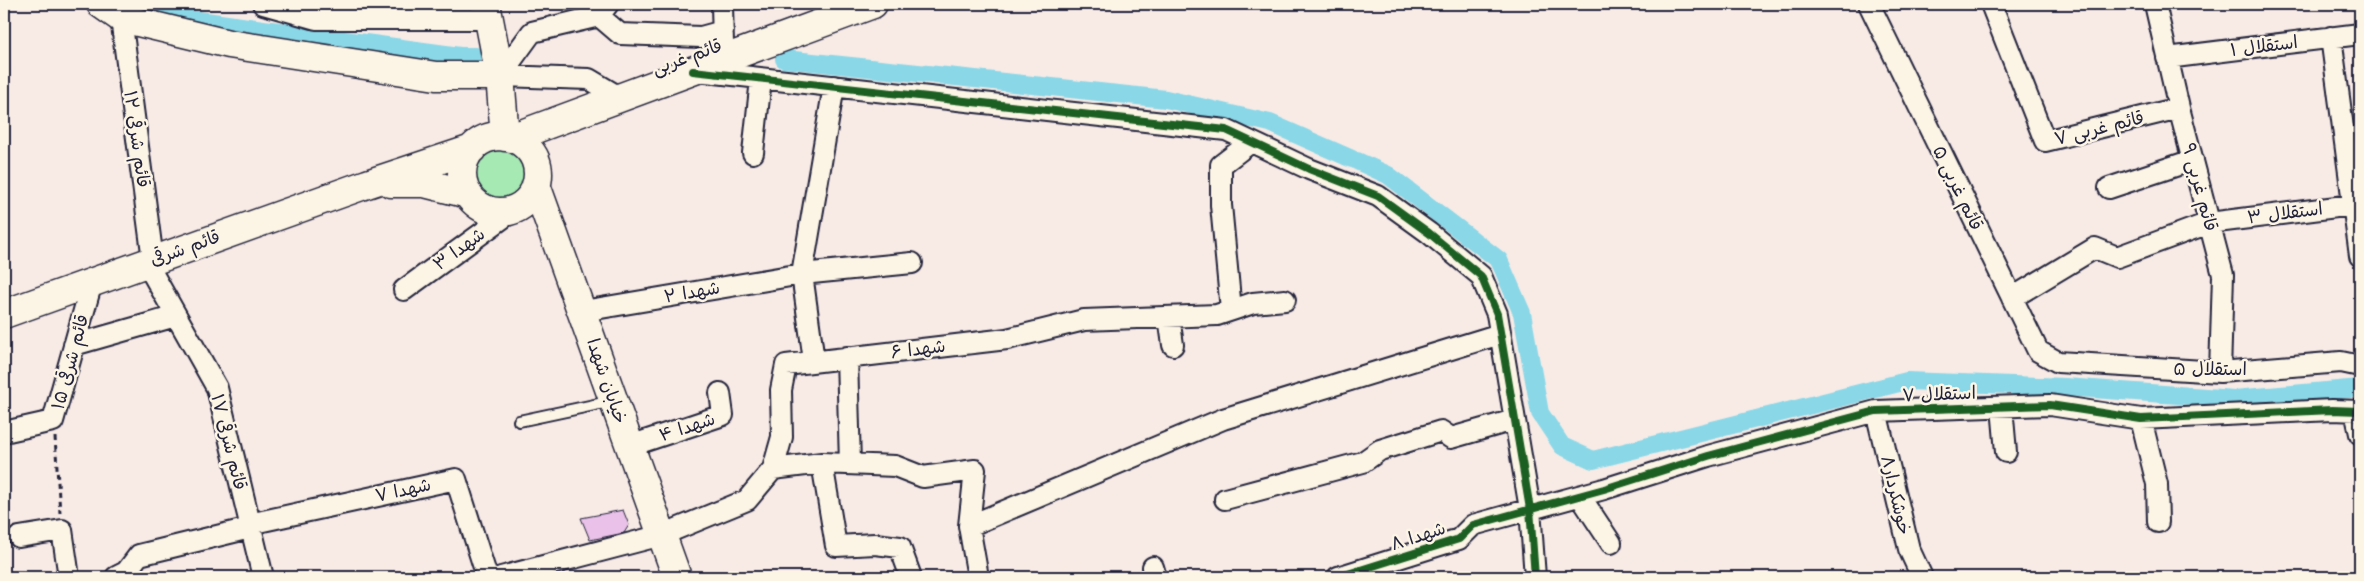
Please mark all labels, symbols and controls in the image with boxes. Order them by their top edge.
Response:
street label: استقلال ۱ [2229,30,2299,62]
street label: قائم غربی [649,33,726,83]
street label: قائم شرقی ۱۲ [116,89,156,189]
street label: قائم غربی ۷ [2052,105,2147,153]
street label: قائم غربی ۹ [2175,140,2223,234]
street label: قائم غربی ۵ [1925,142,1989,235]
street label: استقلال ۳ [2246,196,2324,230]
street label: شهدا ۳ [428,222,490,276]
street label: قائم شرقی [147,224,224,274]
street label: شهدا ۲ [662,275,722,309]
street label: قائم شرقی ۱۵ [46,312,96,413]
street label: شهدا ۶ [889,334,947,364]
street label: خیابان شهدا [581,335,633,427]
street label: استقلال ۵ [2173,357,2247,381]
street label: استقلال ۷ [1902,381,1976,407]
street label: قائم شرقی ۱۷ [204,391,253,493]
street label: شهدا ۴ [656,407,718,447]
street label: خوشکردار۸ [1875,453,1917,537]
street label: شهدا ۷ [373,472,433,508]
street label: شهدا ۸ [1387,516,1449,556]

